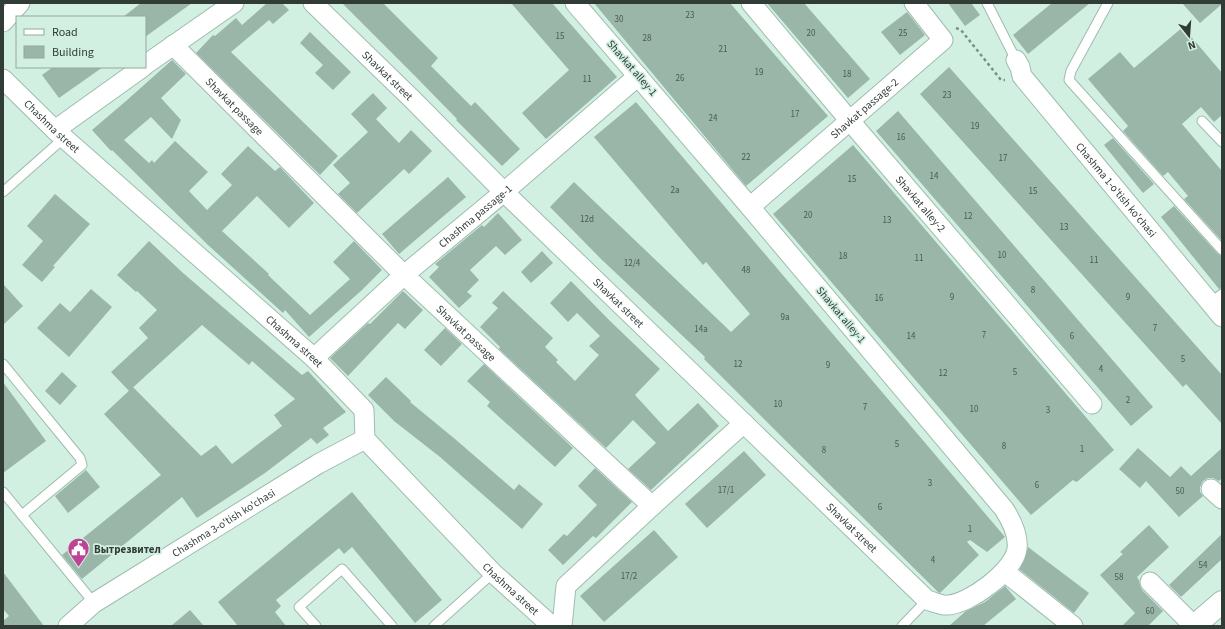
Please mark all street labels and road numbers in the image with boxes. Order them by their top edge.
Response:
street label: Shavkat alley-1 [603,37,661,99]
street label: Shavkat street [359,47,417,104]
street label: Shavkat passage [202,74,267,139]
street label: Shavkat passage-2 [827,75,901,142]
street label: Chashma street [21,96,83,156]
street label: Chashma 1-o'tish ko'chasi [1073,139,1160,240]
street label: Shavkat alley-2 [892,172,949,235]
street label: Chashma passage-1 [435,181,515,251]
street label: Shavkat street [590,274,648,331]
street label: Shavkat alley-1 [813,283,869,347]
street label: Shavkat passage [433,301,500,365]
street label: Chashma street [263,312,326,371]
street label: Chashma 3-o'tish ko'chasi [169,485,278,560]
street label: Shavkat street [823,499,881,556]
street label: Chashma street [479,559,542,619]

